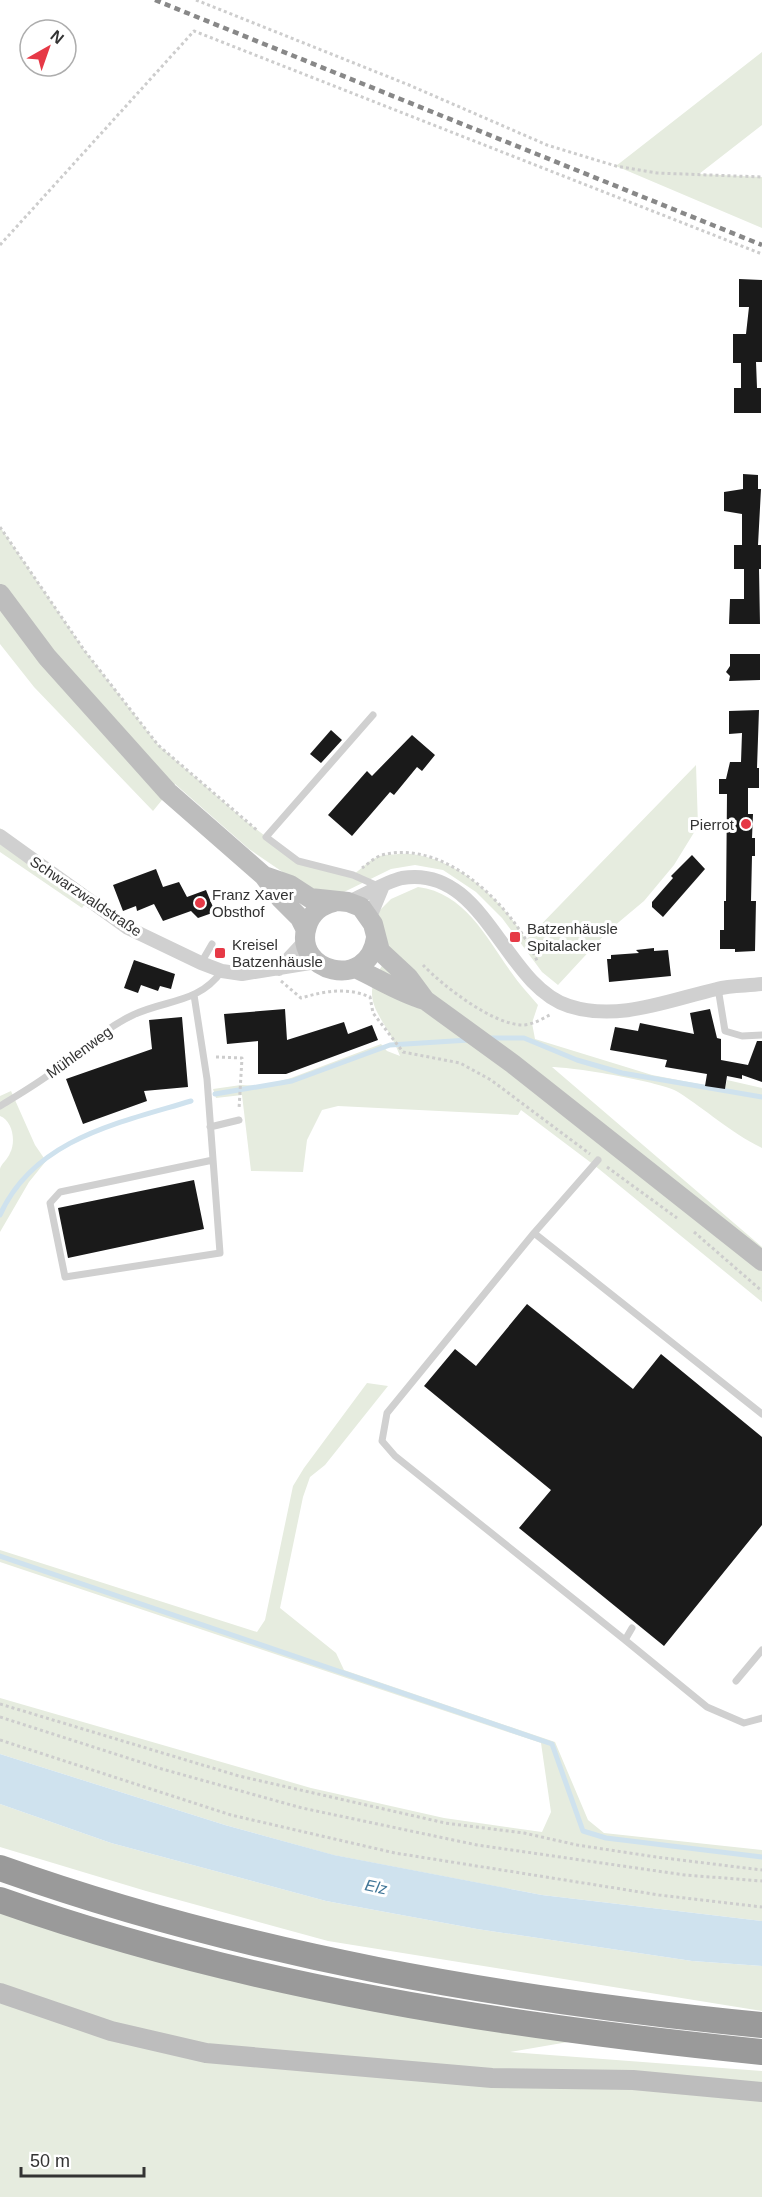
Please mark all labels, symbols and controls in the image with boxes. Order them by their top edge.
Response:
north arrow [18,18,78,78]
text: N [47,27,67,47]
place label: Pierrot [690,816,735,833]
marker: Pierrot [739,817,753,831]
street label: Schwarzwaldstraße [27,852,145,940]
place label: Franz Xaver Obsthof [212,886,294,920]
marker: Franz Xaver Obsthof [193,896,207,910]
place label: Batzenhäusle Spitalacker [527,920,618,954]
marker: Batzenhäusle Spitalacker [508,930,522,944]
place label: Kreisel Batzenhäusle [232,936,323,970]
marker: Kreisel Batzenhäusle [213,946,227,960]
street label: Mühlenweg [43,1023,115,1081]
water label: Elz [363,1876,389,1898]
scale bar [21,2140,144,2178]
text: 50 m [30,2151,70,2171]

